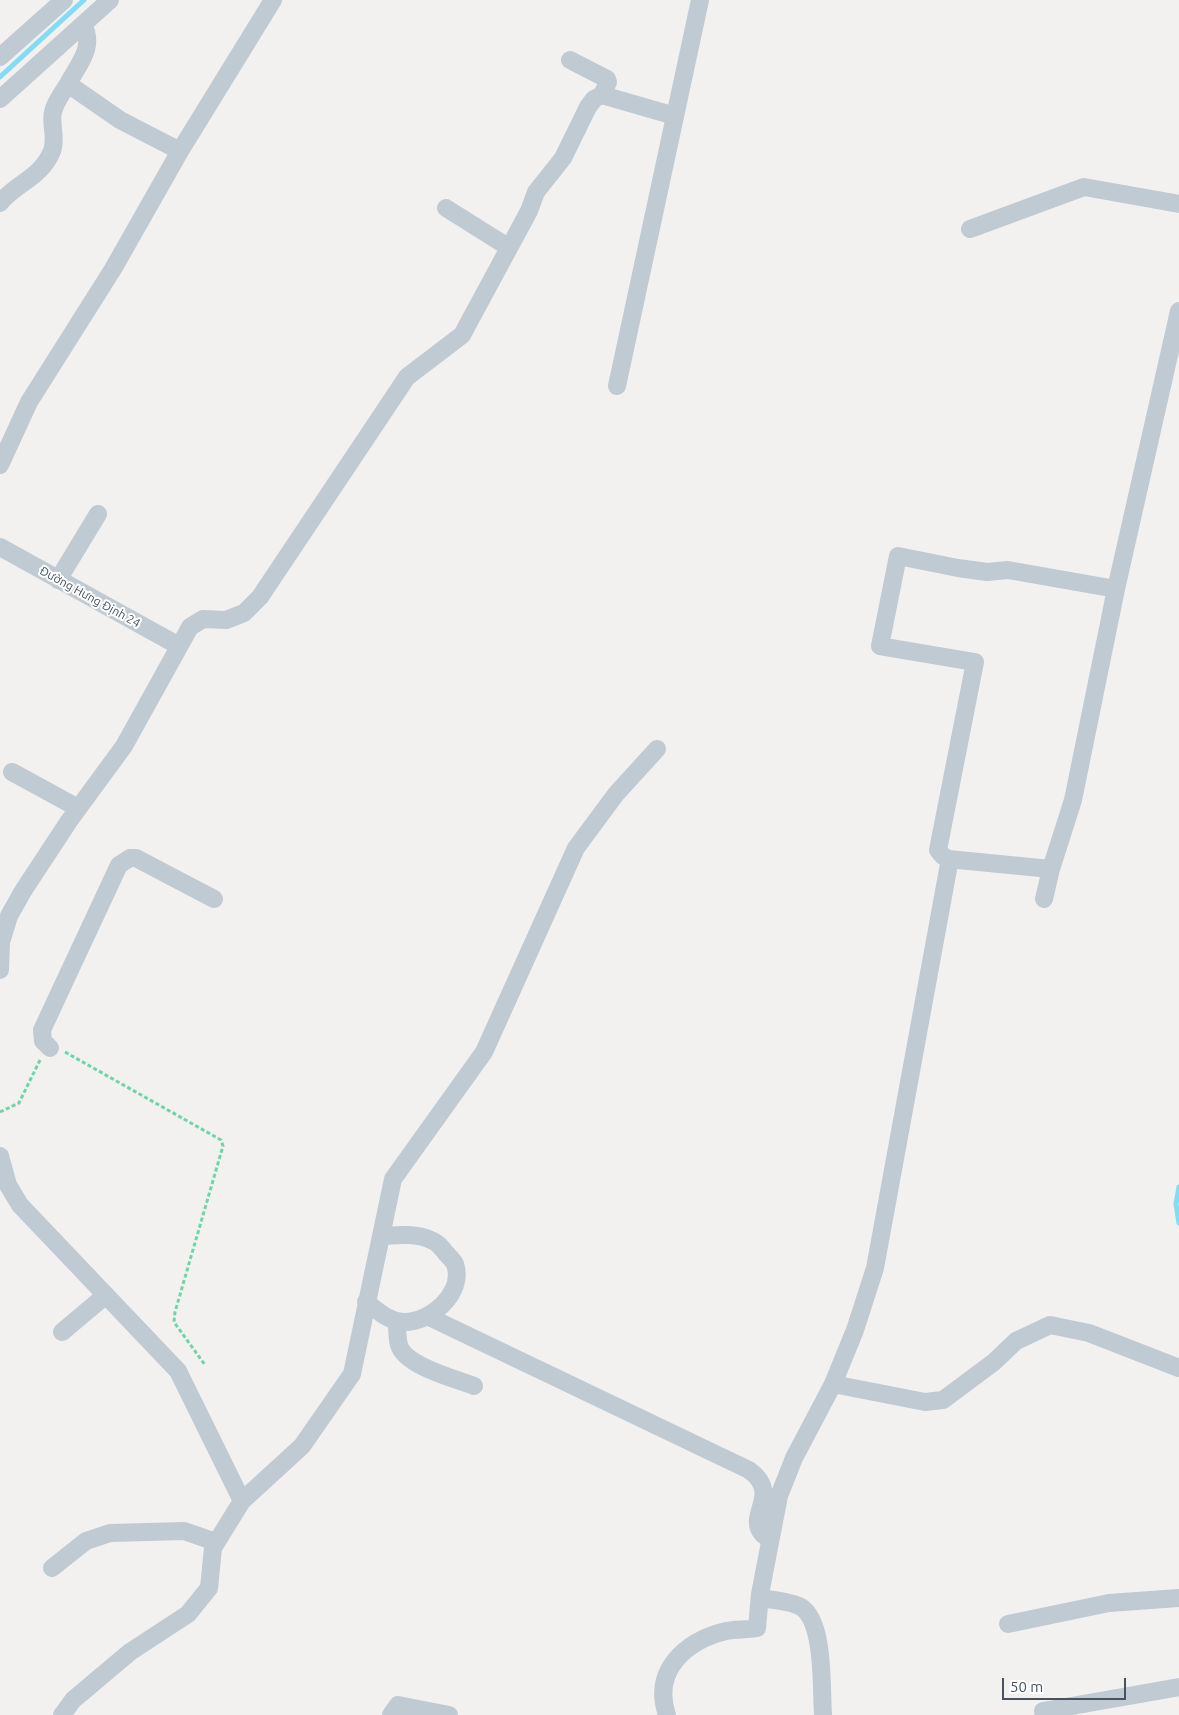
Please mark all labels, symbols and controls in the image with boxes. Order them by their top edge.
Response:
street label: Đường Hưng Định 24 [37,563,143,631]
scale bar [1004,1668,1128,1700]
text: 50 m [1010,1678,1043,1695]

